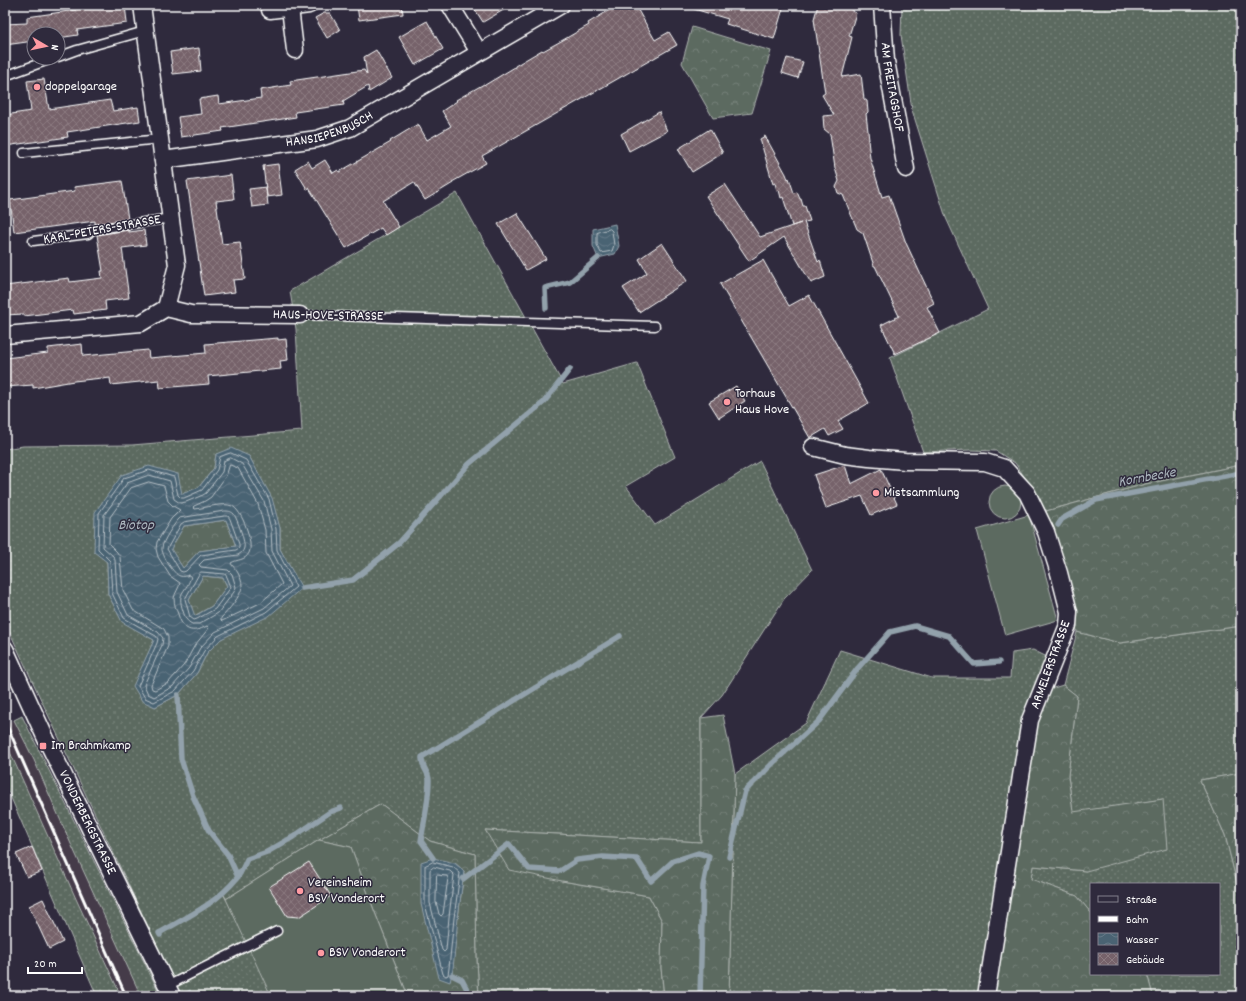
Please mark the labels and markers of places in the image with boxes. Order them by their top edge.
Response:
place label: doppelgarage [45,77,117,97]
marker: doppelgarage [32,82,42,92]
place label: Torhaus Haus Hove [735,384,789,420]
marker: Torhaus Haus Hove [722,397,732,407]
place label: Mistsammlung [884,483,960,503]
marker: Mistsammlung [871,488,881,498]
place label: Im Brahmkamp [51,736,131,756]
marker: Im Brahmkamp [38,741,48,751]
place label: Vereinsheim BSV Vonderort [308,873,385,909]
marker: Vereinsheim BSV Vonderort [295,886,305,896]
place label: BSV Vonderort [329,943,406,963]
marker: BSV Vonderort [316,948,326,958]

